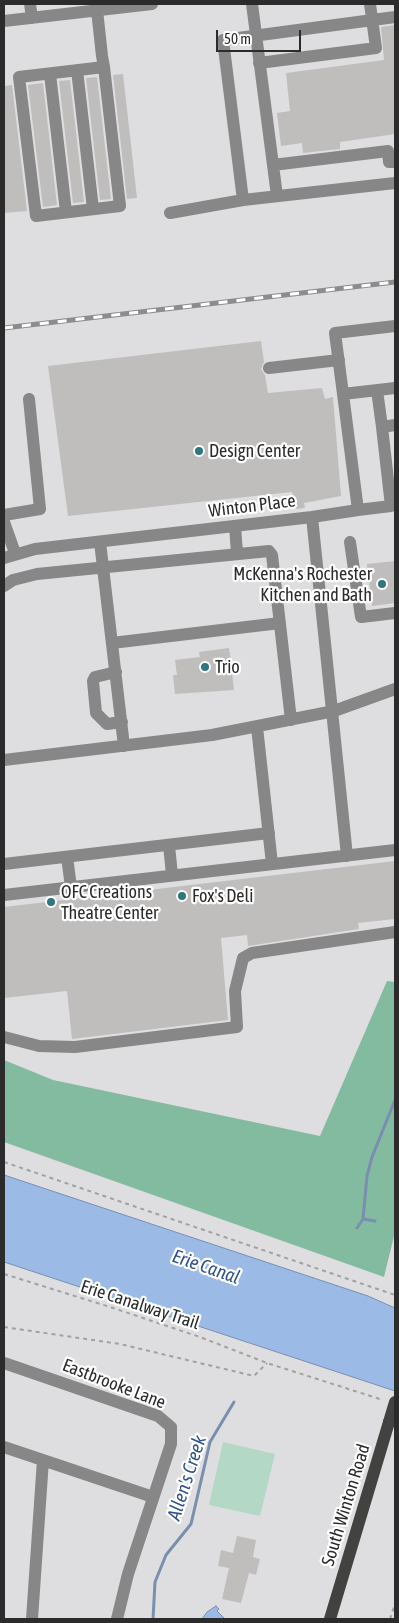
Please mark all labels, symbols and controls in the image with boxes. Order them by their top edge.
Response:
scale bar [219,20,304,52]
text: 50 m [224,30,251,47]
place label: Design Center [209,440,300,462]
marker: Design Center [193,445,205,457]
street label: Winton Place [207,490,297,522]
place label: McKenna's Rochester Kitchen and Bath [233,563,372,606]
marker: McKenna's Rochester Kitchen and Bath [376,578,388,590]
place label: Trio [215,656,240,678]
marker: Trio [199,661,211,673]
place label: OFC Creations Theatre Center [61,881,158,924]
place label: Fox's Deli [192,885,253,907]
marker: Fox's Deli [176,890,188,902]
marker: OFC Creations Theatre Center [45,896,57,908]
water label: Erie Canal [169,1245,243,1289]
street label: Erie Canalway Trail [78,1276,202,1334]
street label: Eastbrooke Lane [59,1354,169,1414]
water label: Allen's Creek [163,1433,211,1523]
street label: South Winton Road [317,1442,375,1568]

